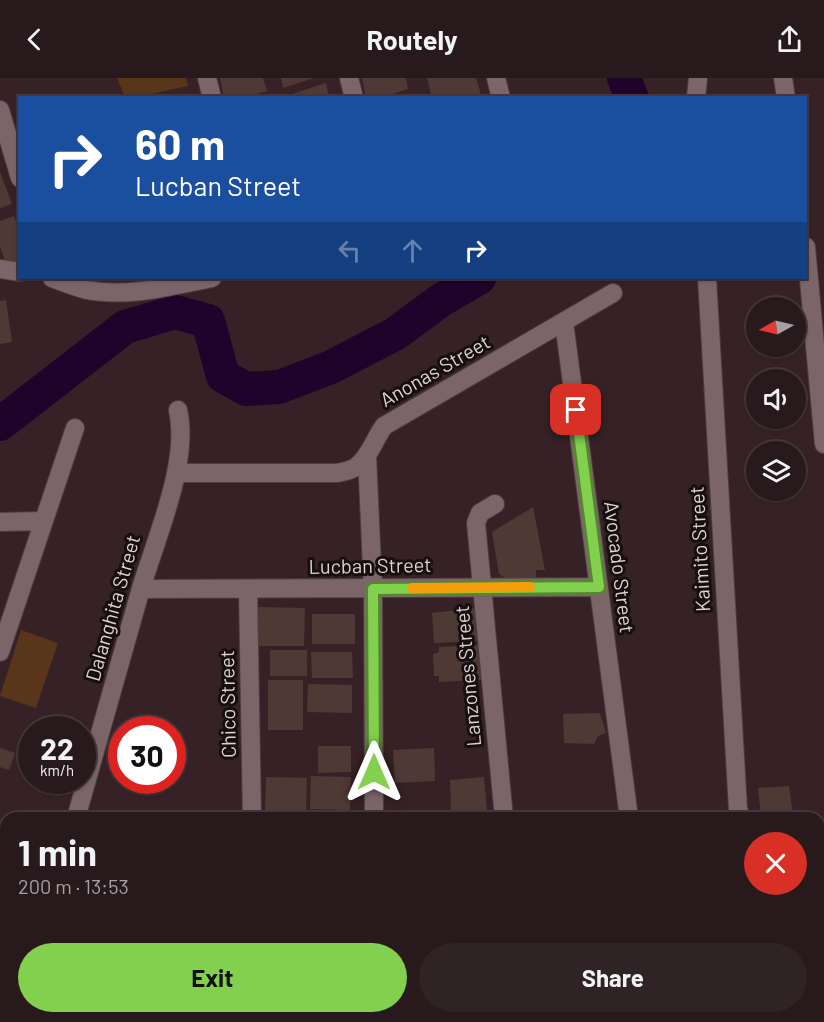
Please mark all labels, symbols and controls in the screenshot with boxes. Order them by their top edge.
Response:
icon: back [18,23,51,56]
text: Routely [366,23,458,55]
icon: share [773,23,806,56]
text: 60 m [135,118,225,168]
icon: right [36,120,114,198]
text: Lucban Street [135,169,301,201]
icon: left [333,234,366,267]
icon: ahead [396,234,429,267]
icon: right [459,234,492,267]
north arrow [746,297,806,357]
map controls [746,297,806,501]
street label: Anonas Street [375,329,494,411]
button: sound [746,369,806,429]
pin [550,384,601,435]
icon: arrive [559,393,592,426]
button: layers [746,441,806,501]
street label: Kaimito Street [684,486,714,612]
street label: Avocado Street [600,500,640,634]
street label: Dalanghita Street [80,532,144,683]
street label: Lucban Street [308,552,432,578]
street label: Lanzones Street [449,605,485,748]
street label: Chico Street [214,650,240,758]
speed limit sign: 30 [108,716,186,794]
text: 22 [40,730,74,766]
position arrow [342,740,406,804]
text: km/h [40,761,74,779]
text: 1 min [18,830,97,873]
button: close [744,832,807,895]
text: 200 m · 13:53 [18,874,129,898]
button: Exit [18,943,407,1012]
button: Share [419,943,807,1012]

